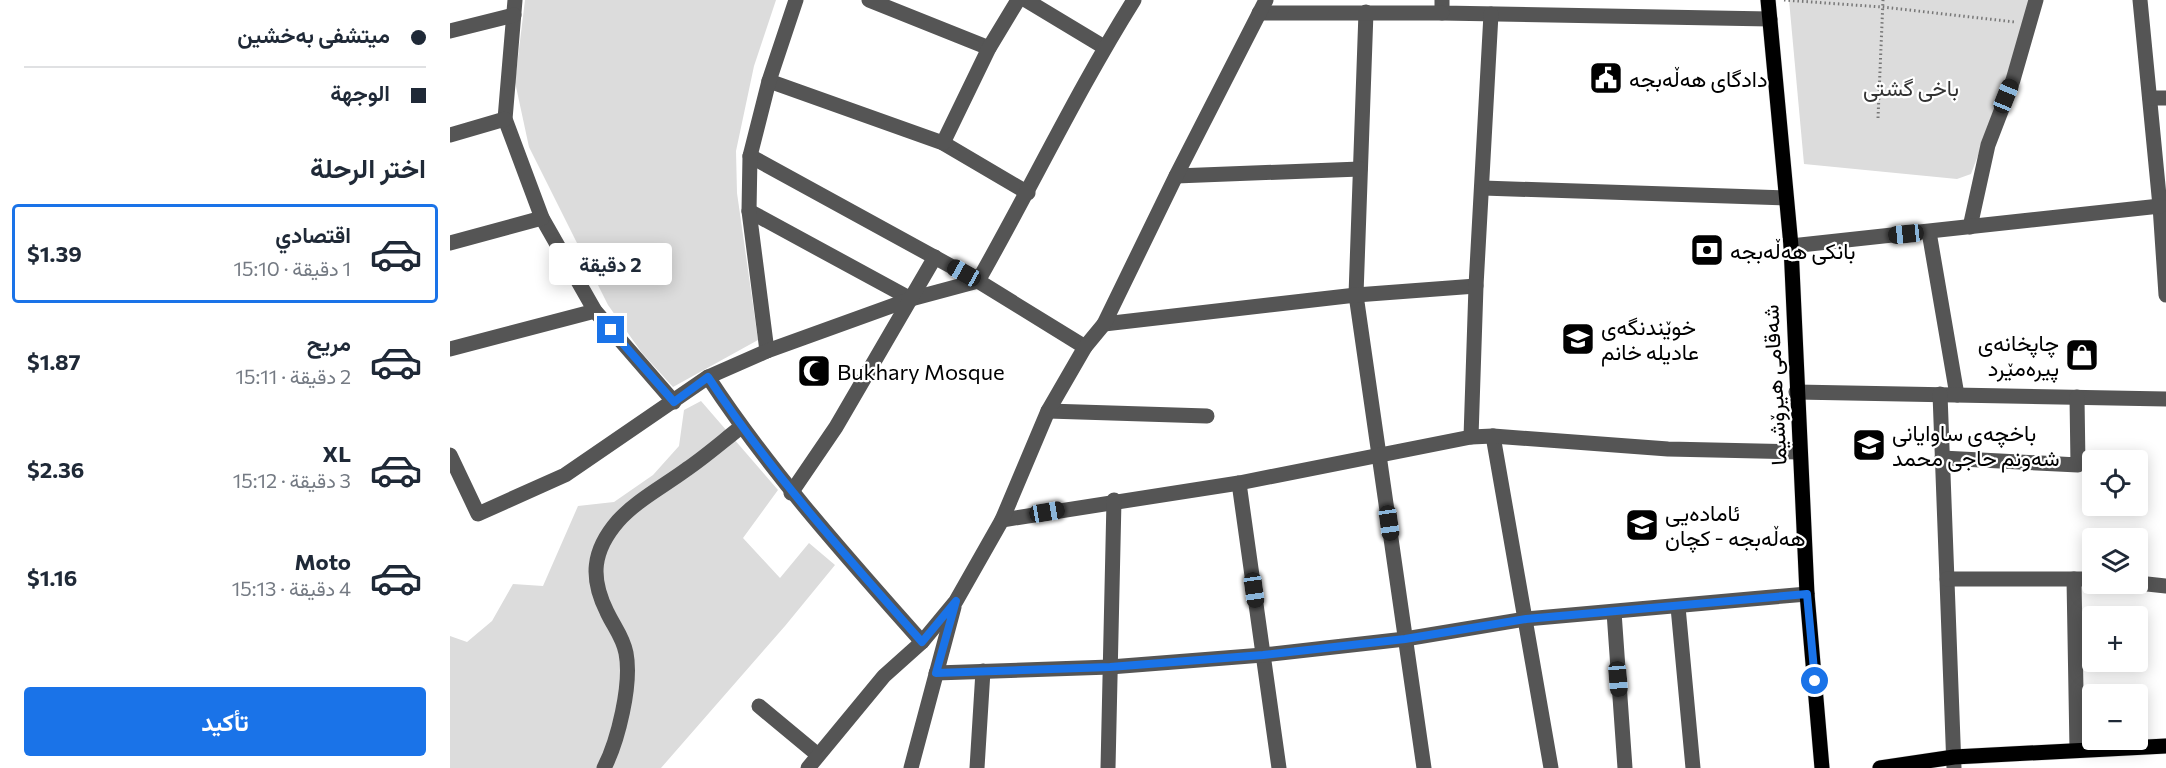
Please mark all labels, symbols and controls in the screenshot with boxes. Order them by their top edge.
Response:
text: میتشفی بەخشین [237,21,390,48]
public building icon: دادگای هەڵەبجە [1588,60,1624,96]
place label: دادگای هەڵەبجە [1629,65,1768,93]
park label: باخی گشتی [1863,74,1959,102]
car [1991,76,2021,116]
text: الوجهة [330,79,390,106]
text: اختر الرحلة [310,151,426,184]
text: اقتصادي [275,221,351,248]
car [1887,223,1925,245]
icon: car [369,227,423,281]
bank icon: بانکی هەڵەبجە [1689,232,1725,268]
place label: بانکی هەڵەبجە [1730,237,1856,265]
text: $1.39 [27,240,82,267]
callout: 2 دقيقة [550,243,672,285]
text: 2 دقيقة [579,252,642,276]
text: 1 دقيقة · 15:10 [234,256,351,280]
car [944,256,984,290]
street label: شەقامی هیرۆشیما [1756,304,1793,466]
place label: خوێندنگەی عادیلە خانم [1601,313,1699,367]
route end [597,316,624,343]
school or university icon: خوێندنگەی عادیلە خانم [1560,321,1596,357]
text: مريح [307,329,351,356]
place label: چاپخانەی پیرەمێرد [1978,329,2059,383]
icon: car [369,335,423,389]
shop icon: چاپخانەی پیرەمێرد [2064,337,2100,373]
text: $1.87 [27,348,81,375]
mosque icon: Bukhary Mosque [796,353,832,389]
place label: Bukhary Mosque [837,358,1005,385]
text: 2 دقيقة · 15:11 [236,364,351,388]
place label: باخچە‌ی ساوایانی شە‌ونم حاجی محمد [1892,419,2060,473]
school or university icon: باخچە‌ی ساوایانی شە‌ونم حاجی محمد [1851,427,1887,463]
text: XL [323,440,351,467]
icon: car [369,443,423,497]
map controls [2082,450,2148,750]
button: locate [2082,450,2148,516]
text: $2.36 [27,456,84,483]
text: 3 دقيقة · 15:12 [233,468,351,492]
place label: ئامادەیی هەڵەبجە - کچان [1665,499,1805,553]
car [1028,500,1066,524]
car [1378,504,1400,542]
school or university icon: ئامادەیی هەڵەبجە - کچان [1624,507,1660,543]
button: layers [2082,528,2148,594]
text: Moto [295,548,351,575]
icon: car [369,551,423,605]
text: $1.16 [27,564,77,591]
car [1243,571,1265,609]
text: 4 دقيقة · 15:13 [232,576,351,600]
button: + [2082,606,2148,672]
car [1607,660,1629,698]
route start [1801,667,1828,694]
button: − [2082,684,2148,750]
button: تأكيد [24,687,426,756]

